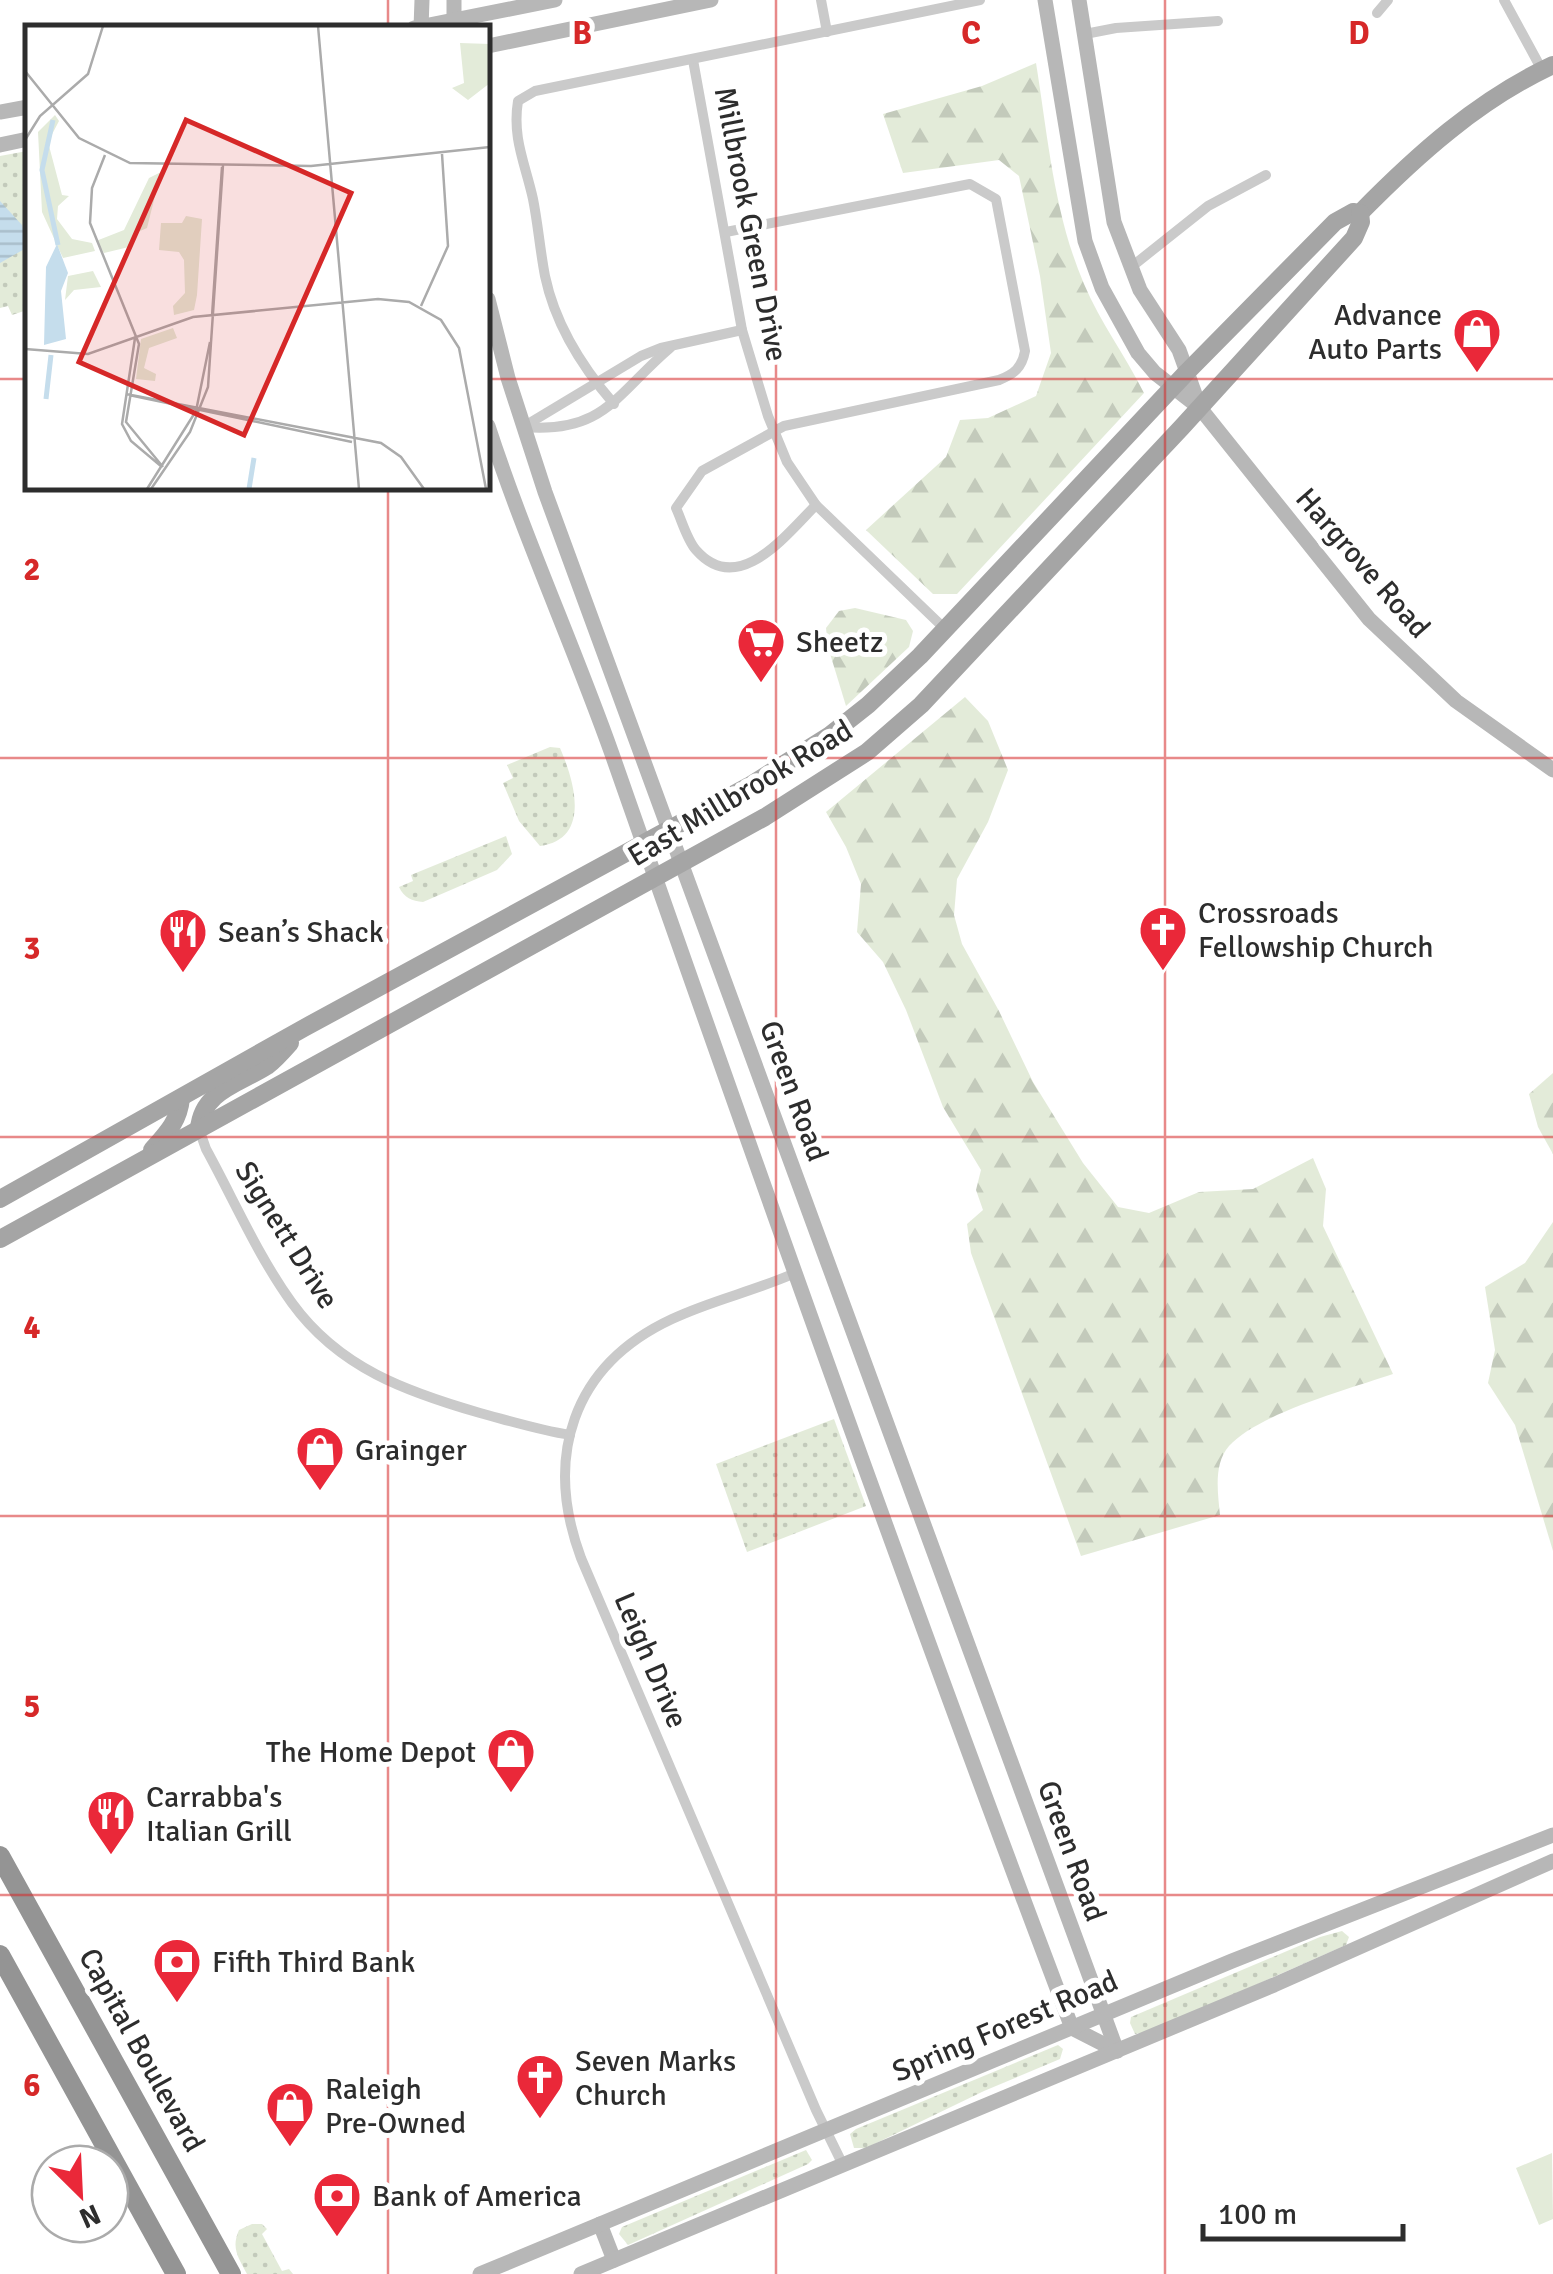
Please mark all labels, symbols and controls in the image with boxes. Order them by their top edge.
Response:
text: B [572,14,592,53]
text: C [961,14,981,53]
text: D [1348,14,1370,53]
inset map [25,25,490,490]
street label: Millbrook Green Drive [706,84,795,364]
place label: Advance Auto Parts [1308,297,1442,368]
shop icon: Advance Auto Parts [1451,306,1503,374]
street label: Hargrove Road [1287,481,1438,646]
text: 2 [23,550,41,589]
supermarket icon: Sheetz [735,616,787,684]
place label: Sheetz [796,624,883,661]
street label: East Millbrook Road [621,712,859,875]
place label: Crossroads Fellowship Church [1198,895,1434,966]
church icon: Crossroads Fellowship Church [1137,904,1189,972]
restaurant icon: Sean’s Shack [157,906,209,974]
place label: Sean’s Shack [218,914,384,951]
text: 3 [23,929,41,968]
street label: Green Road [751,1016,836,1167]
street label: Signett Drive [227,1155,346,1316]
text: 4 [23,1308,41,1347]
shop icon: Grainger [294,1424,346,1492]
place label: Grainger [355,1432,467,1469]
street label: Leigh Drive [605,1587,696,1734]
text: 5 [23,1687,41,1726]
shop icon: The Home Depot [485,1726,537,1794]
place label: The Home Depot [266,1734,476,1771]
street label: Green Road [1029,1776,1114,1927]
place label: Carrabba's Italian Grill [146,1779,292,1850]
restaurant icon: Carrabba's Italian Grill [85,1788,137,1856]
bank icon: Fifth Third Bank [151,1936,203,2004]
street label: Capital Boulevard [70,1942,213,2158]
place label: Fifth Third Bank [212,1944,415,1981]
street label: Spring Forest Road [887,1962,1124,2091]
place label: Seven Marks Church [575,2043,736,2114]
church icon: Seven Marks Church [514,2052,566,2120]
text: 6 [23,2066,41,2105]
place label: Raleigh Pre-Owned [325,2071,466,2142]
shop icon: Raleigh Pre-Owned [264,2080,316,2148]
north arrow [30,2144,130,2244]
bank icon: Bank of America [311,2170,363,2238]
place label: Bank of America [372,2178,582,2215]
scale bar [1203,2179,1403,2241]
text: N [74,2196,106,2235]
text: 100 m [1218,2196,1297,2233]

